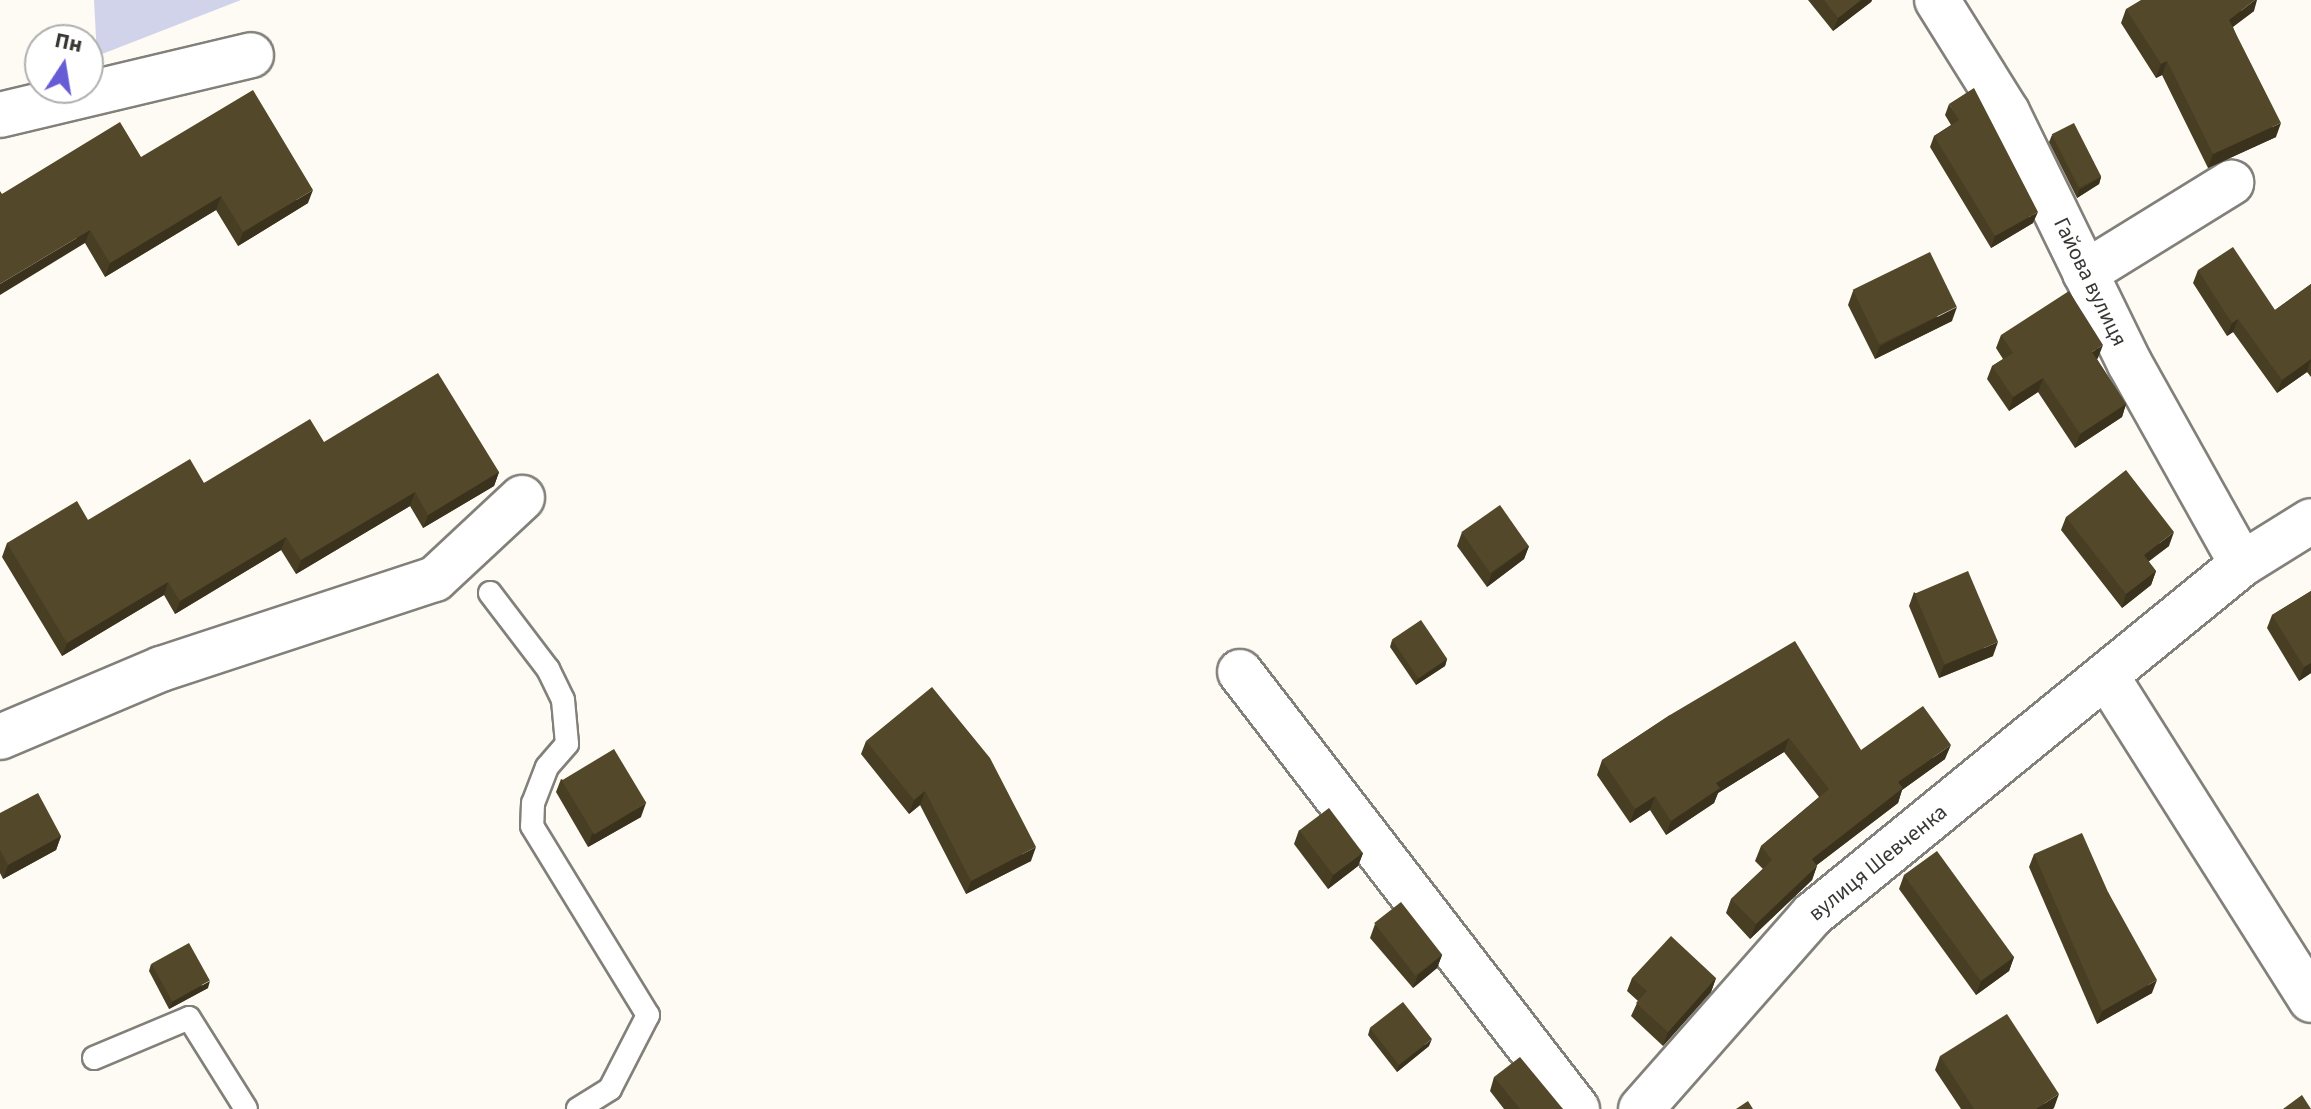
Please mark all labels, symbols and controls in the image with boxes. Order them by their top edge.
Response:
north arrow [24,24,104,104]
text: Пн [52,24,85,61]
street label: Гайова вулиця [2047,213,2133,351]
street label: вулиця Шевченка [1803,799,1953,927]

